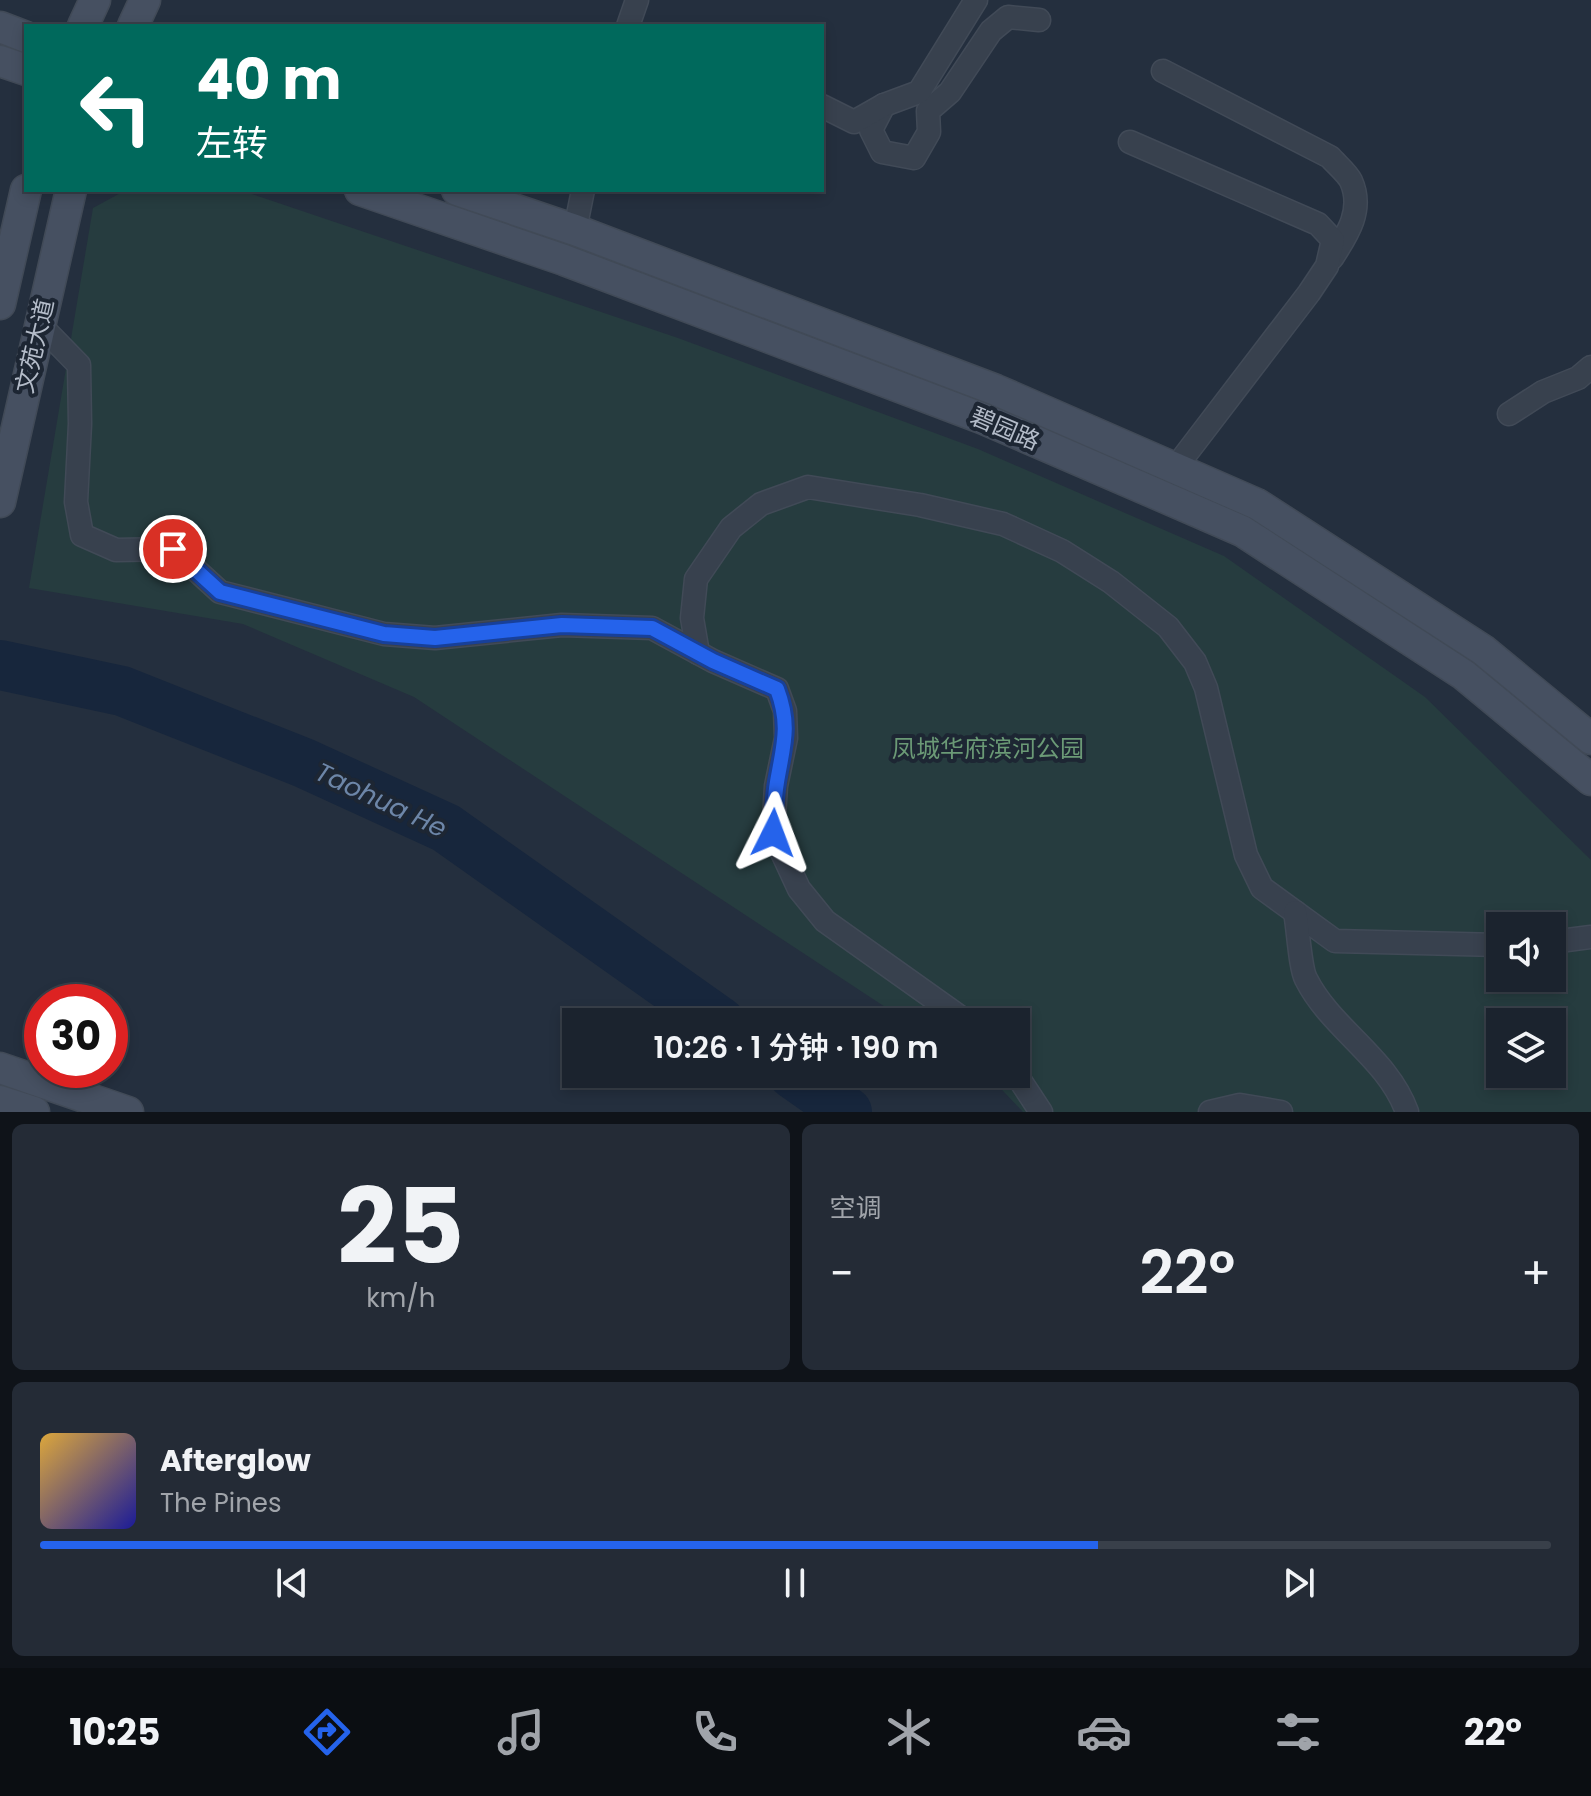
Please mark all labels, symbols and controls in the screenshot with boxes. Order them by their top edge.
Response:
text: 40 m [196,40,342,119]
icon: left [64,56,168,160]
text: 左转 [196,118,268,169]
street label: 文苑大道 [8,295,61,396]
street label: 碧园路 [966,399,1045,458]
pin [139,515,207,583]
icon: arrive [151,527,195,571]
park label: 凤城华府滨河公园 [892,732,1084,765]
water label: Taohua He [310,754,452,846]
position arrow [731,791,815,875]
map controls [1486,912,1566,1088]
button: sound [1486,912,1566,992]
speed limit sign: 30 [24,984,128,1088]
button: layers [1486,1008,1566,1088]
text: 10:26 · 1 分钟 · 190 m [654,1026,938,1069]
text: 25 [337,1154,464,1299]
text: 空调 [830,1190,882,1226]
text: 22° [1140,1231,1235,1315]
text: − [830,1243,854,1304]
text: + [1521,1243,1551,1304]
text: km/h [366,1280,435,1316]
text: Afterglow [160,1439,311,1482]
text: The Pines [160,1485,282,1521]
icon: previous [270,1561,314,1605]
icon: pause [773,1561,817,1605]
icon: next [1277,1561,1321,1605]
icon: directions [299,1704,355,1760]
icon: music [493,1704,549,1760]
icon: phone [687,1704,743,1760]
icon: climate [881,1704,937,1760]
icon: car [1076,1704,1132,1760]
icon: filters [1270,1704,1326,1760]
text: 10:25 [69,1707,160,1758]
text: 22° [1464,1707,1522,1758]

